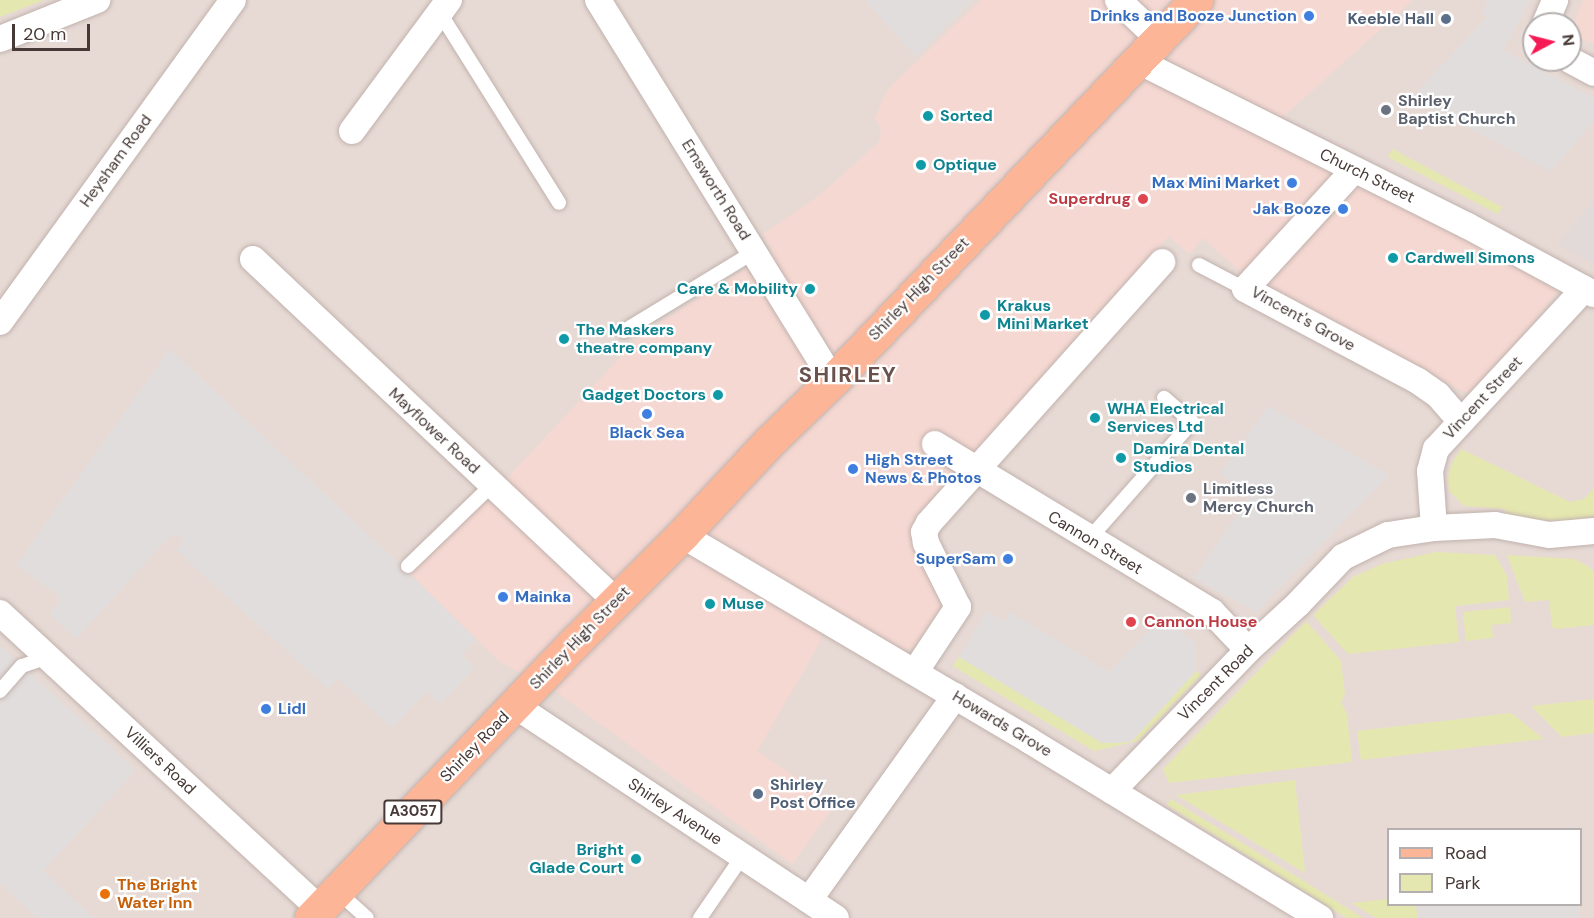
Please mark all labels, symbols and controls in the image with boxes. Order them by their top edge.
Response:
place label: Drinks and Booze Junction [1090,6,1297,26]
marker: Drinks and Booze Junction [1302,9,1316,23]
place label: Keeble Hall [1347,9,1434,29]
scale bar [15,12,93,50]
marker: Keeble Hall [1439,12,1453,26]
north arrow [1522,12,1582,72]
text: 20 m [23,22,66,46]
text: N [1557,33,1580,47]
place label: Shirley Baptist Church [1398,91,1516,129]
marker: Shirley Baptist Church [1379,103,1393,117]
place label: Sorted [940,106,993,126]
marker: Sorted [921,109,935,123]
street label: Heysham Road [76,111,156,211]
street label: Emsworth Road [677,136,755,244]
street label: Church Street [1316,145,1418,207]
place label: Optique [933,155,997,175]
marker: Optique [914,158,928,172]
place label: Max Mini Market [1152,173,1280,193]
marker: Max Mini Market [1285,176,1299,190]
place label: Superdrug [1049,189,1131,209]
marker: Superdrug [1136,192,1150,206]
place label: Jak Booze [1253,199,1331,219]
marker: Jak Booze [1336,202,1350,216]
street label: Shirley High Street [865,233,973,345]
place label: Cardwell Simons [1405,248,1535,268]
marker: Cardwell Simons [1386,251,1400,265]
place label: Care & Mobility [677,279,798,299]
marker: Care & Mobility [803,282,817,296]
street label: Vincent's Grove [1248,282,1358,356]
place label: Krakus Mini Market [997,296,1089,334]
marker: Krakus Mini Market [978,308,992,322]
place label: The Maskers theatre company [576,320,712,358]
marker: The Maskers theatre company [557,332,571,346]
street label: Vincent Street [1439,352,1527,444]
district label: SHIRLEY [799,362,897,388]
street label: Mayflower Road [385,384,483,478]
place label: Gadget Doctors [582,385,706,405]
marker: Gadget Doctors [711,388,725,402]
place label: WHA Electrical Services Ltd [1107,399,1224,437]
marker: Black Sea [640,407,654,421]
marker: WHA Electrical Services Ltd [1088,411,1102,425]
place label: Black Sea [609,423,685,443]
place label: Damira Dental Studios [1133,439,1244,477]
place label: High Street News & Photos [865,450,982,488]
marker: Damira Dental Studios [1114,451,1128,465]
marker: High Street News & Photos [846,462,860,476]
place label: Limitless Mercy Church [1203,479,1314,517]
marker: Limitless Mercy Church [1184,491,1198,505]
street label: Cannon Street [1044,507,1146,579]
place label: SuperSam [916,549,996,569]
marker: SuperSam [1001,552,1015,566]
street label: Shirley High Street [526,582,634,694]
place label: Mainka [515,587,571,607]
marker: Mainka [496,590,510,604]
place label: Muse [722,594,764,614]
marker: Muse [703,597,717,611]
place label: Cannon House [1144,612,1258,632]
marker: Cannon House [1122,613,1140,631]
street label: Vincent Road [1174,641,1258,725]
street label: Howards Grove [949,687,1055,761]
place label: Lidl [278,699,306,719]
marker: Lidl [259,702,273,716]
street label: Shirley Road [436,708,514,786]
street label: Villiers Road [121,723,199,799]
street label: Shirley Avenue [624,775,726,849]
place label: Shirley Post Office [770,775,856,813]
marker: Shirley Post Office [751,787,765,801]
road number: A3057 [383,800,443,824]
legend [1387,828,1582,906]
place label: Bright Glade Court [529,840,624,878]
text: Road [1445,841,1487,865]
marker: Bright Glade Court [629,852,643,866]
text: Park [1445,871,1481,895]
place label: The Bright Water Inn [117,875,197,913]
marker: The Bright Water Inn [98,887,112,901]

